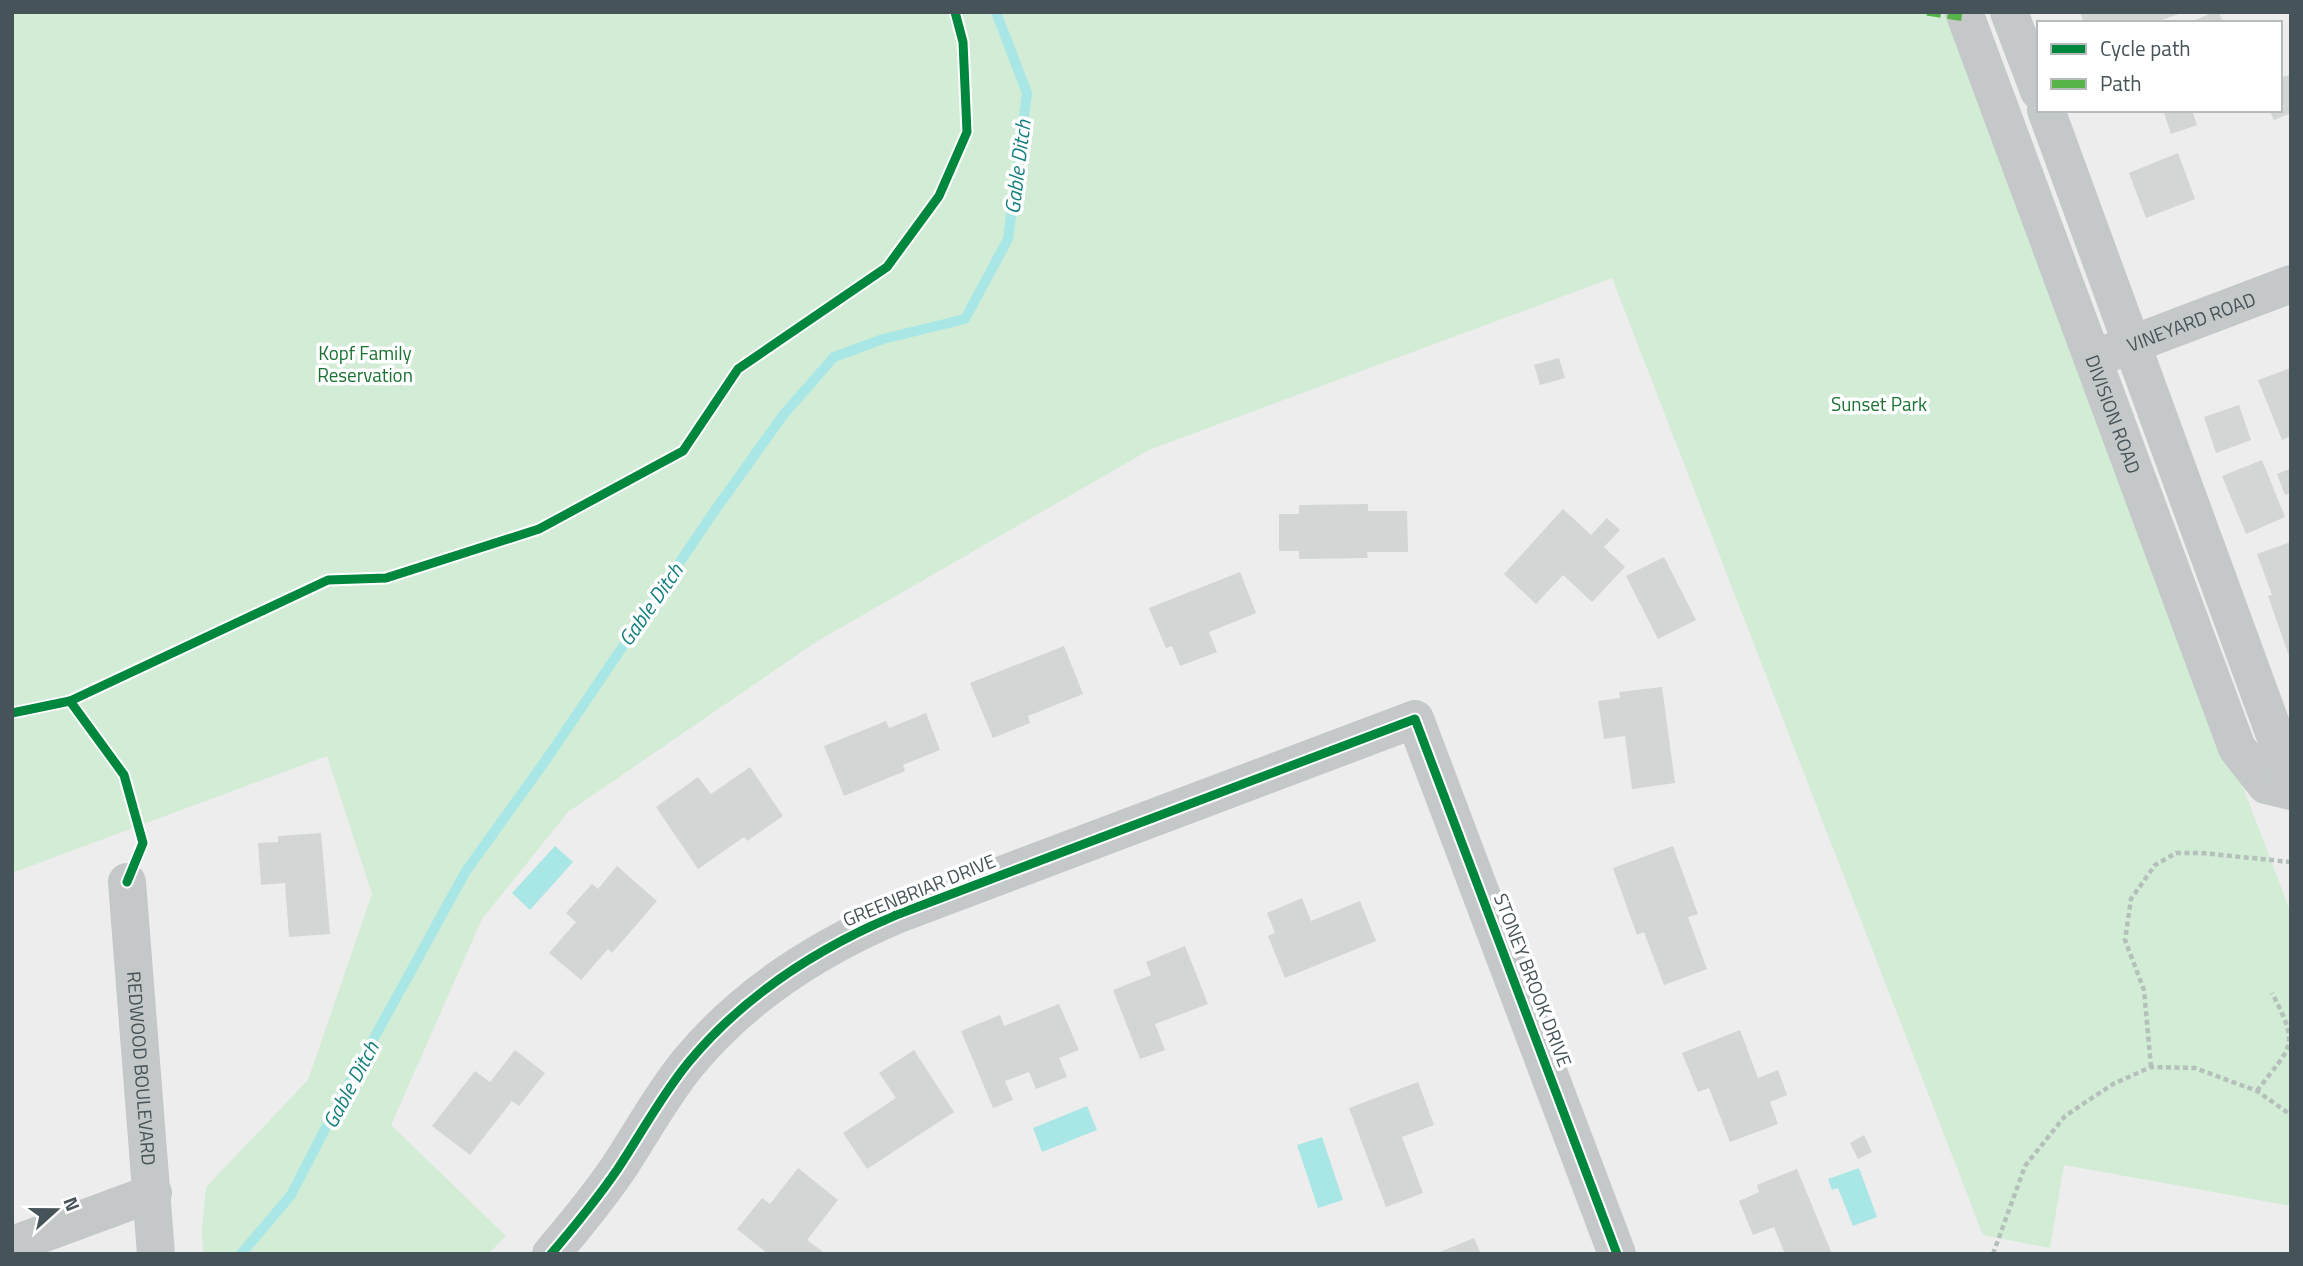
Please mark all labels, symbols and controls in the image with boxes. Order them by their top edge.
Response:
legend [2037,21,2282,112]
text: Cycle path [2100,32,2191,64]
text: Path [2100,67,2142,99]
water label: Gable Ditch [995,117,1039,216]
street label: VINEYARD ROAD [2123,284,2260,359]
park label: Kopf Family Reservation [317,338,413,389]
street label: DIVISION ROAD [2078,350,2149,478]
park label: Sunset Park [1831,389,1927,418]
water label: Gable Ditch [610,556,691,652]
street label: GREENBRIAR DRIVE [838,846,1000,933]
street label: STONEY BROOK DRIVE [1487,889,1580,1071]
street label: REDWOOD BOULEVARD [120,970,164,1167]
water label: Gable Ditch [314,1035,387,1134]
north arrow [21,1175,91,1245]
text: N [56,1192,88,1215]

